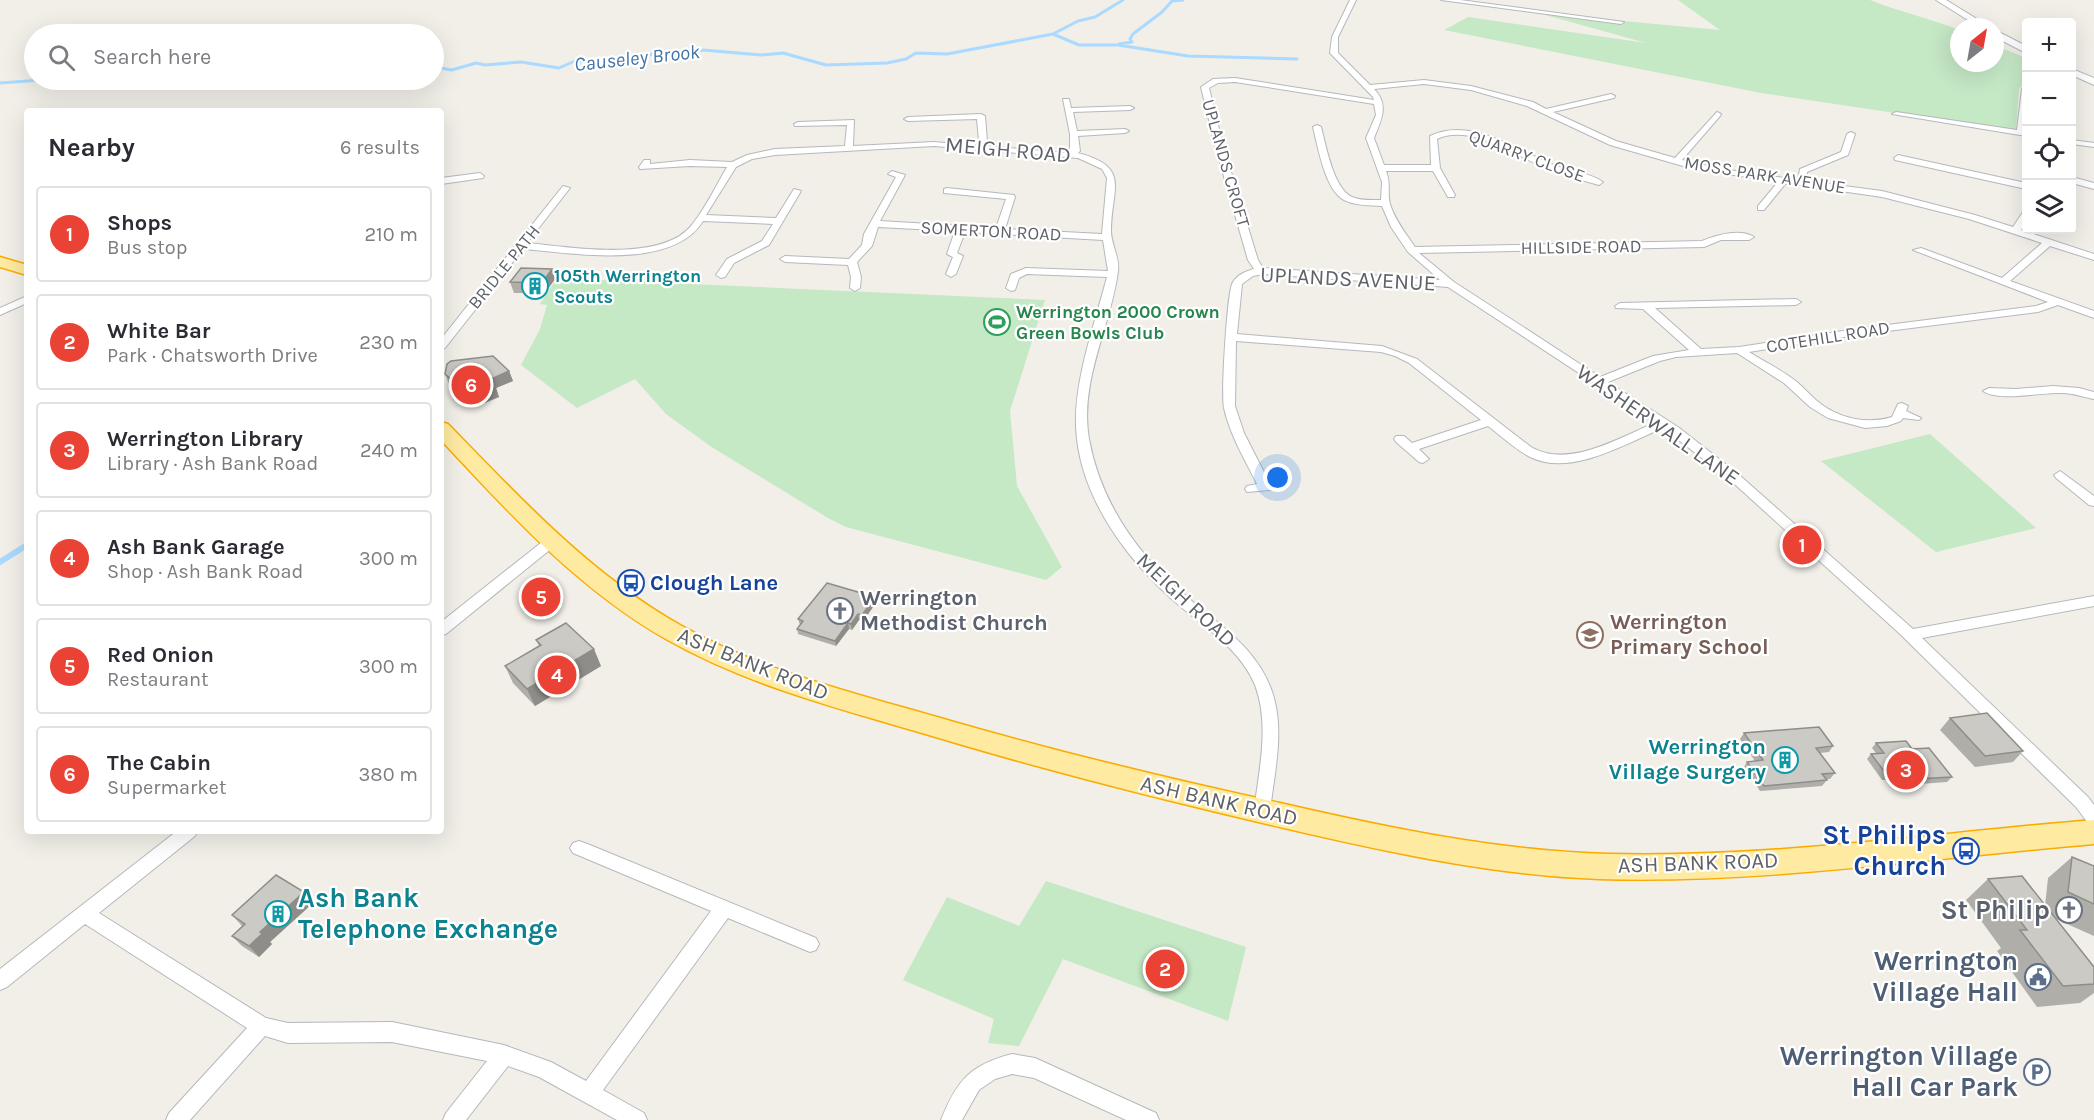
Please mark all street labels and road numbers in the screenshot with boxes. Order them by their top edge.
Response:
street label: UPLANDS CROFT [1197,97,1255,229]
street label: QUARRY CLOSE [1466,125,1588,187]
street label: MEIGH ROAD [944,132,1072,168]
street label: MOSS PARK AVENUE [1683,151,1847,199]
street label: SOMERTON ROAD [920,216,1062,246]
street label: BRIDLE PATH [463,220,545,314]
street label: HILLSIDE ROAD [1520,235,1642,259]
street label: UPLANDS AVENUE [1259,261,1437,297]
street label: COTEHILL ROAD [1765,316,1891,358]
street label: WASHERWALL LANE [1571,359,1745,491]
street label: MEIGH ROAD [1131,547,1241,653]
street label: ASH BANK ROAD [674,622,832,706]
street label: ASH BANK ROAD [1138,770,1300,832]
street label: ASH BANK ROAD [1617,847,1779,879]

